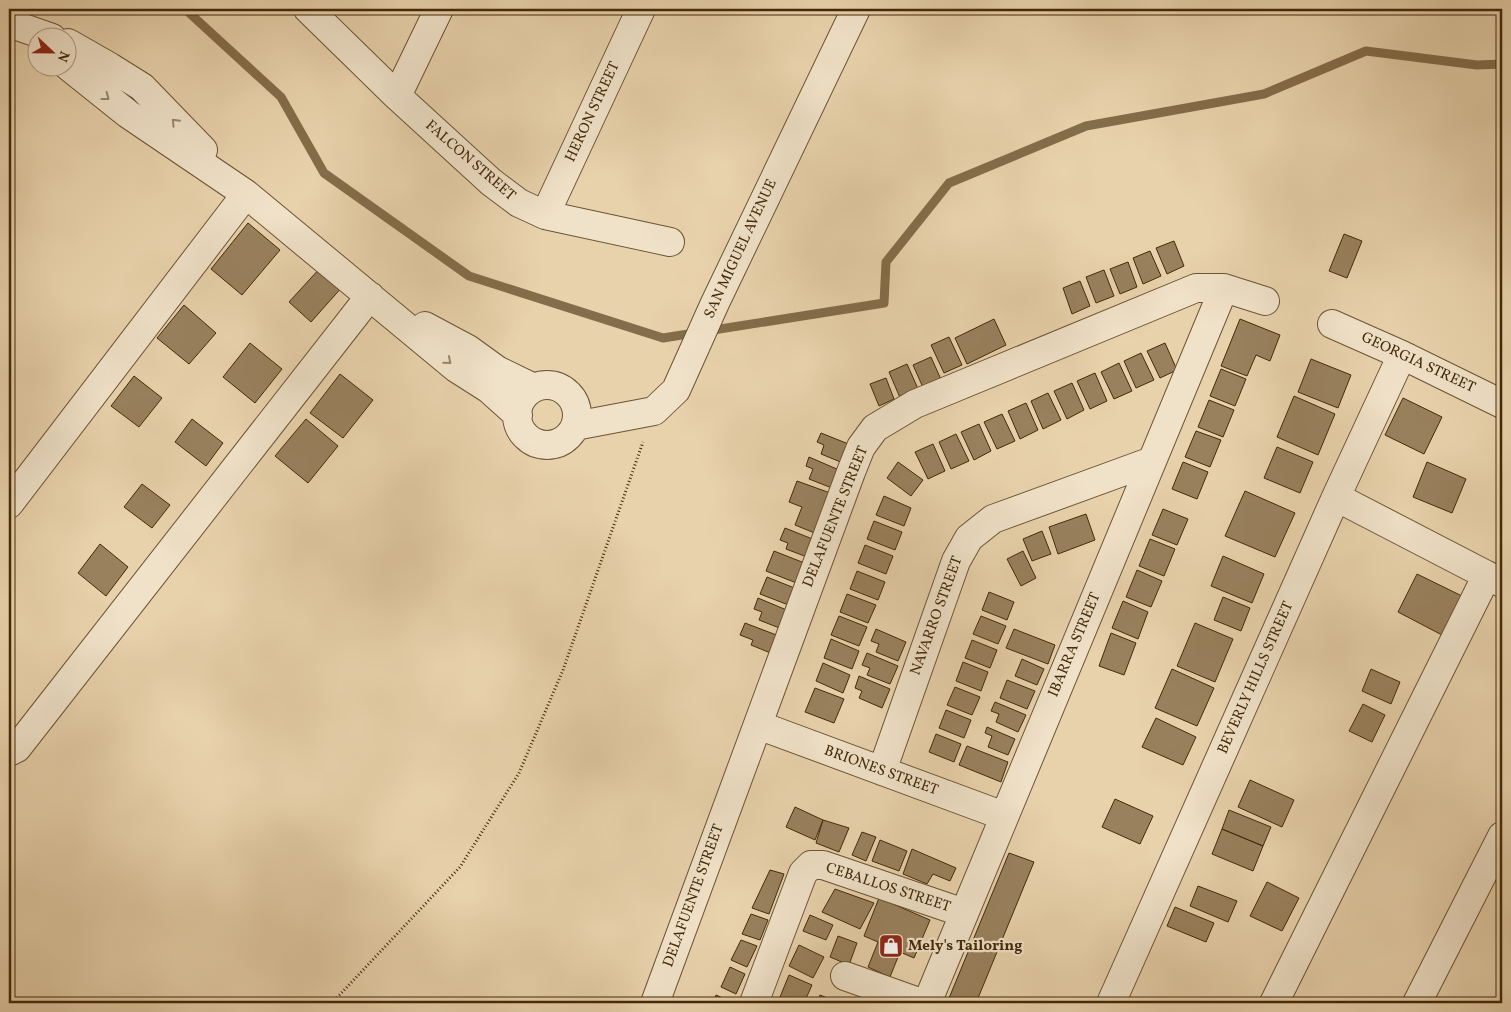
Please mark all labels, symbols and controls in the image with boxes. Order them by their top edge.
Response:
north arrow [28,28,78,78]
text: N [52,48,73,65]
street label: HERON STREET [561,58,626,166]
one-way arrow [100,91,109,99]
street label: FALCON STREET [420,116,520,206]
one-way arrow [172,119,181,128]
street label: SAN MIGUEL AVENUE [699,176,783,322]
street label: GEORGIA STREET [1357,327,1479,399]
one-way arrow [442,355,451,363]
street label: DELAFUENTE STREET [798,443,874,591]
street label: NAVARRO STREET [906,553,968,678]
street label: IBARRA STREET [1044,589,1107,701]
street label: BEVERLY HILLS STREET [1213,598,1299,758]
street label: BRIONES STREET [821,741,941,801]
street label: DELAFUENTE STREET [658,821,730,970]
street label: CEBALLOS STREET [823,858,953,918]
shop icon: Mely's Tailoring [878,933,904,959]
place label: Mely's Tailoring [908,936,1022,957]

